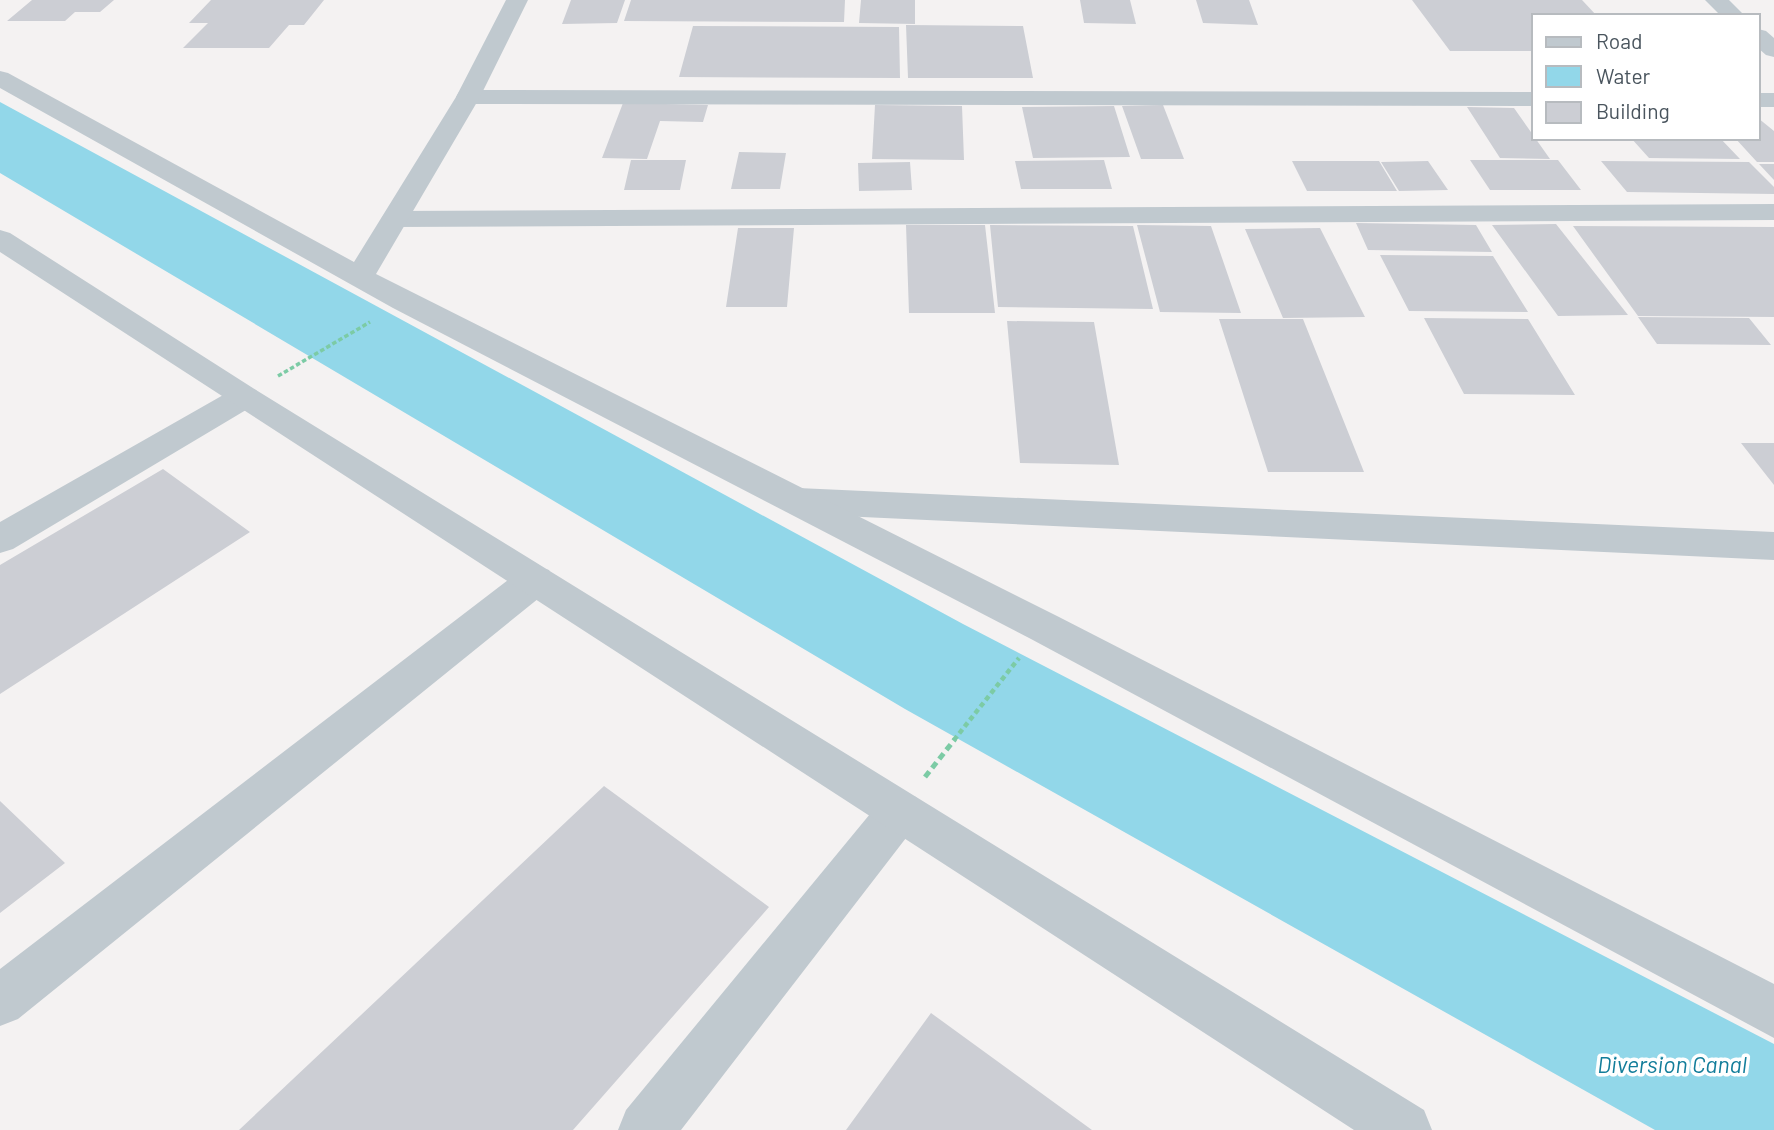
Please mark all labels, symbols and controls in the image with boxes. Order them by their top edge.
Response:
legend [1532,14,1760,140]
text: Road [1596,28,1642,53]
text: Water [1596,63,1651,88]
text: Building [1596,98,1670,123]
water label: Diversion Canal [1597,1050,1747,1078]

